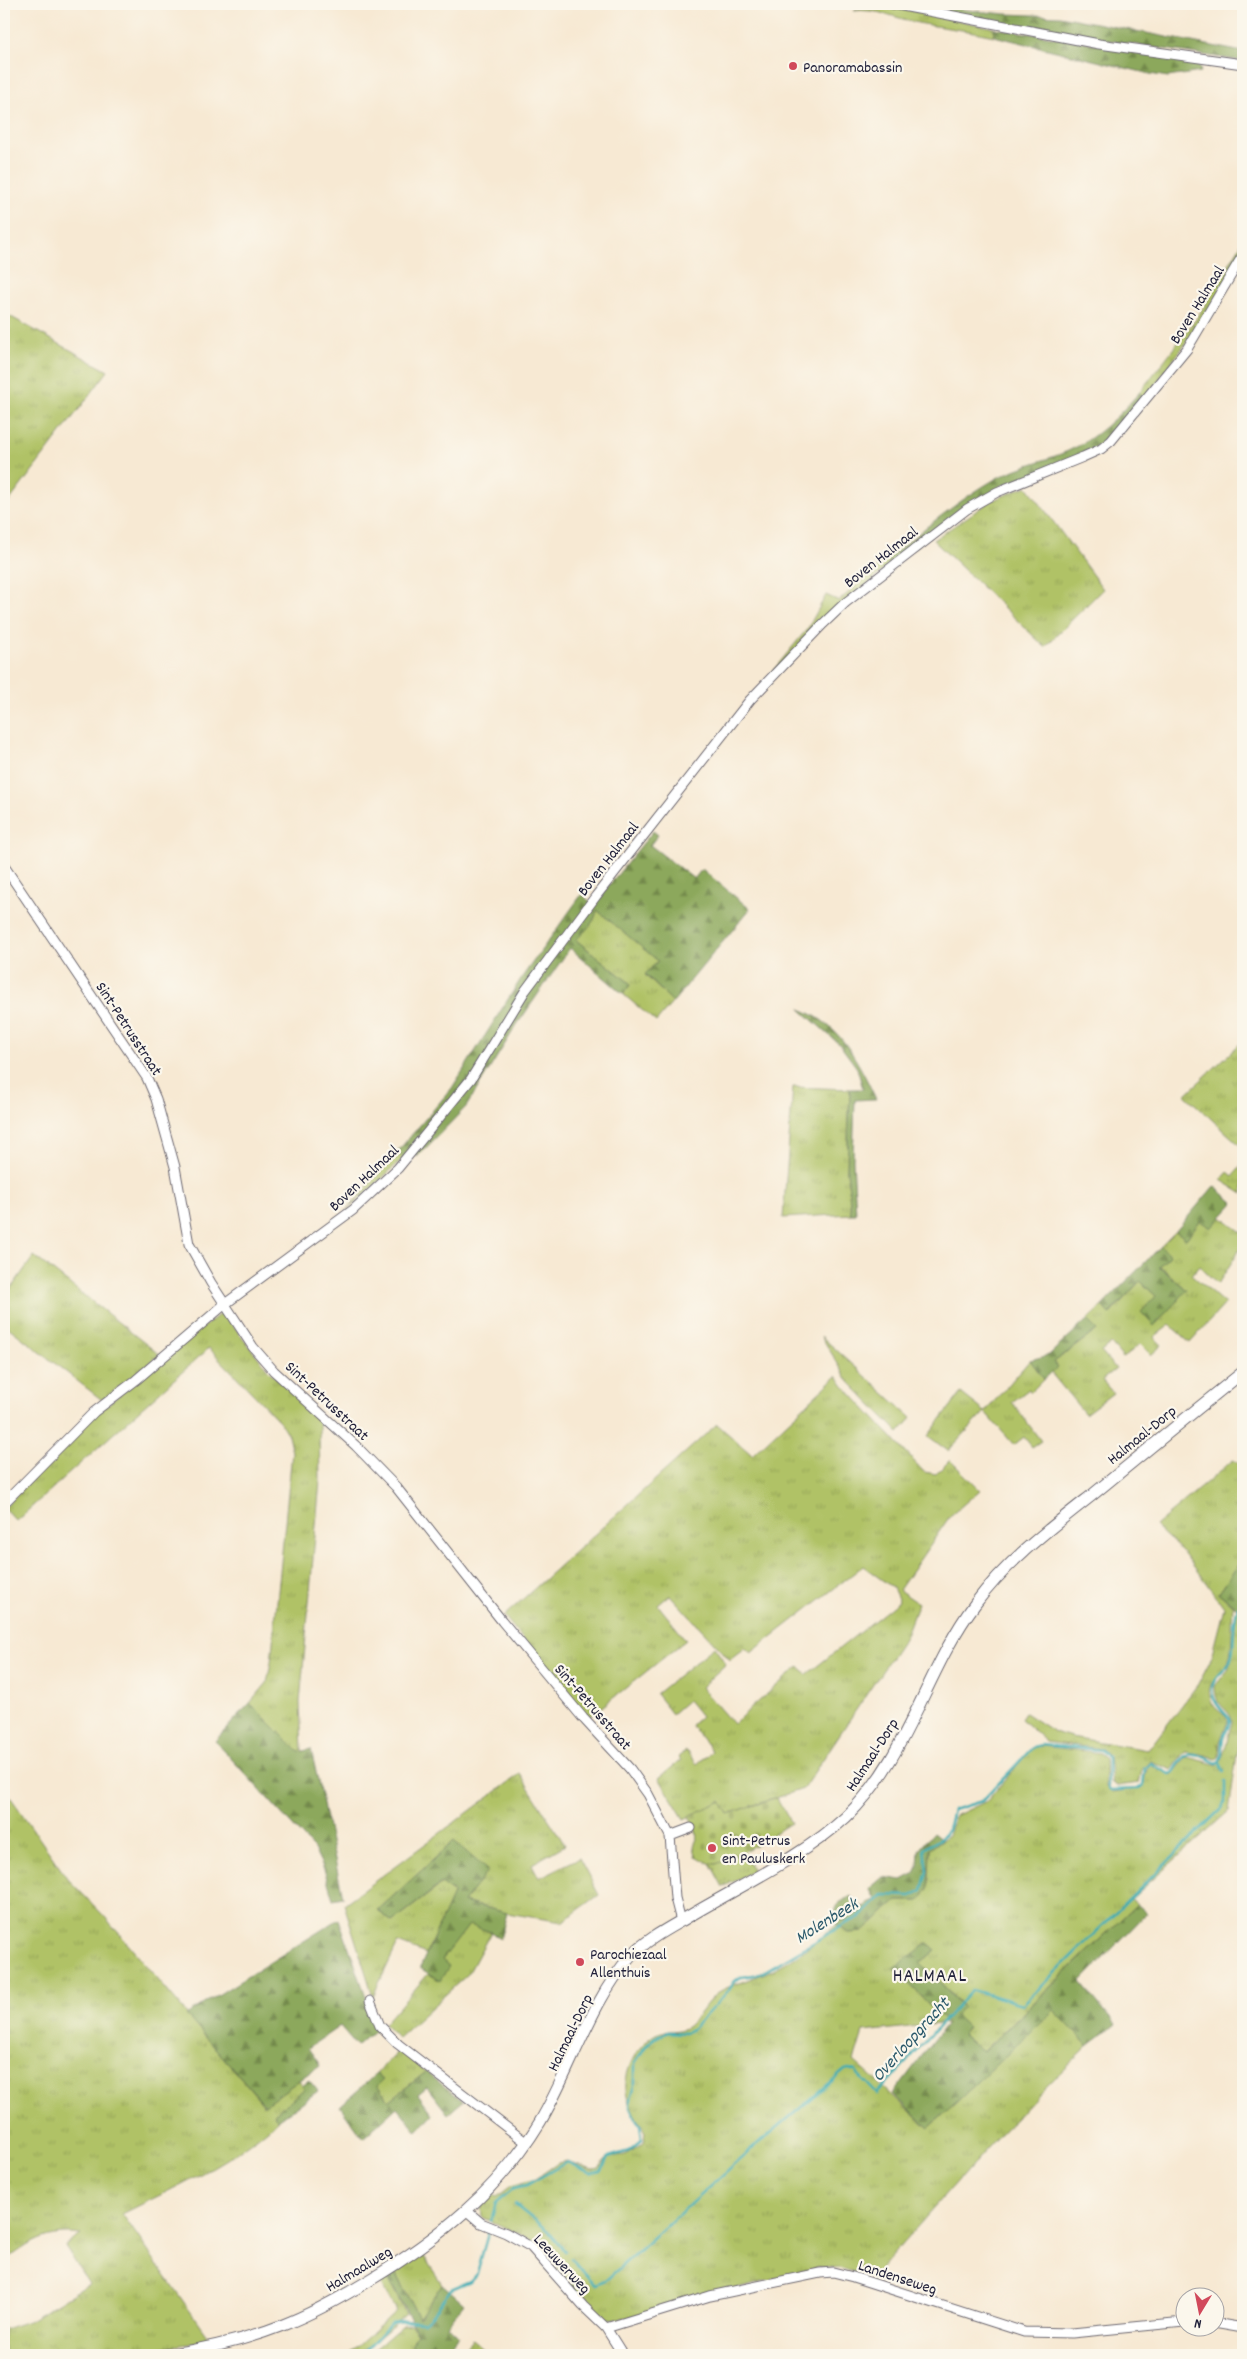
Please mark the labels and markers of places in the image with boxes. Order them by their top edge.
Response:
place label: Panoramabassin [803,57,902,80]
marker: Panoramabassin [787,60,799,72]
place label: Sint-Petrus en Pauluskerk [722,1830,805,1871]
marker: Sint-Petrus en Pauluskerk [706,1842,718,1854]
place label: Parochiezaal Allenthuis [590,1944,667,1985]
marker: Parochiezaal Allenthuis [574,1956,586,1968]

